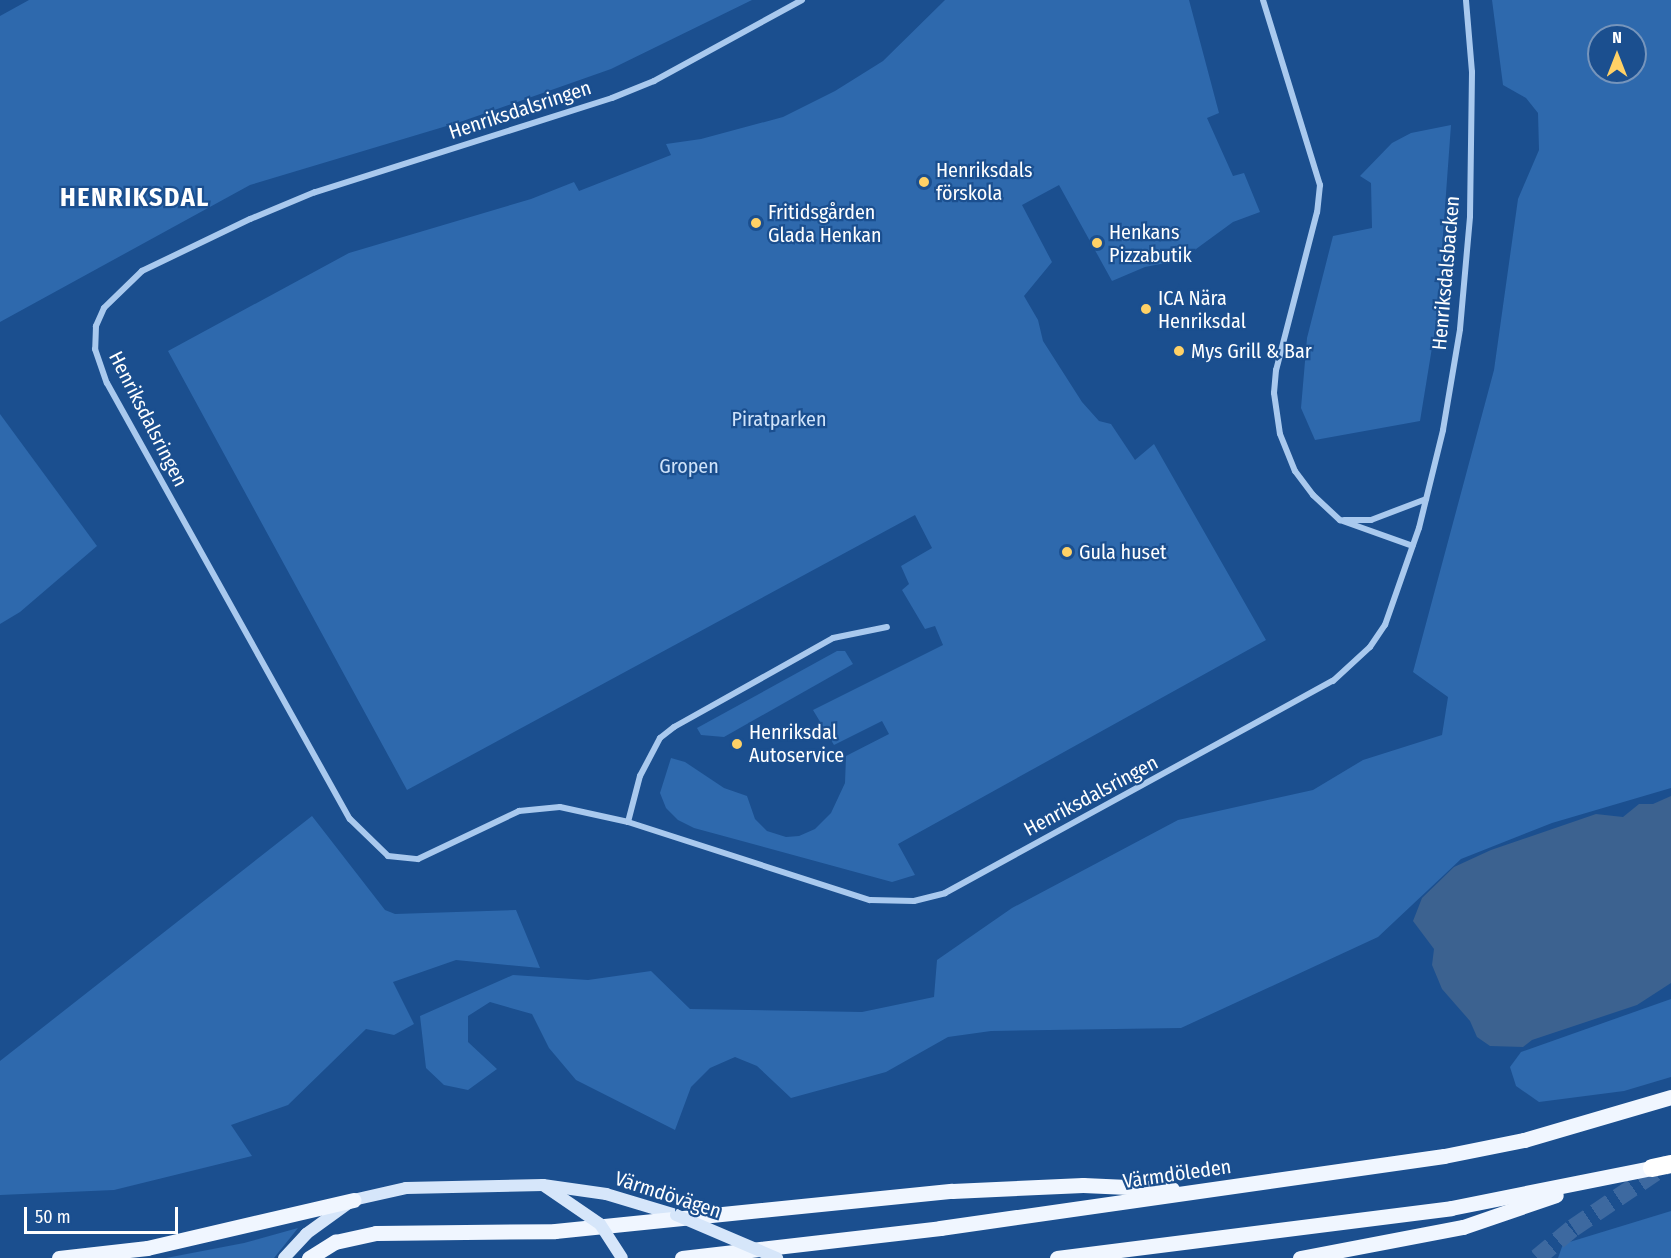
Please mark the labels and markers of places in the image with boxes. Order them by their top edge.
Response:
place label: Henriksdals förskola [936,158,1032,205]
marker: Henriksdals förskola [917,175,931,189]
place label: Fritidsgården Glada Henkan [768,200,882,247]
marker: Fritidsgården Glada Henkan [749,216,763,230]
place label: Henkans Pizzabutik [1109,220,1192,267]
marker: Henkans Pizzabutik [1090,236,1104,250]
place label: ICA Nära Henriksdal [1158,286,1246,333]
marker: ICA Nära Henriksdal [1139,302,1153,316]
place label: Mys Grill & Bar [1191,339,1312,363]
marker: Mys Grill & Bar [1172,344,1186,358]
place label: Gula huset [1079,540,1167,564]
marker: Gula huset [1060,545,1074,559]
place label: Henriksdal Autoservice [749,720,844,767]
marker: Henriksdal Autoservice [730,737,744,751]

